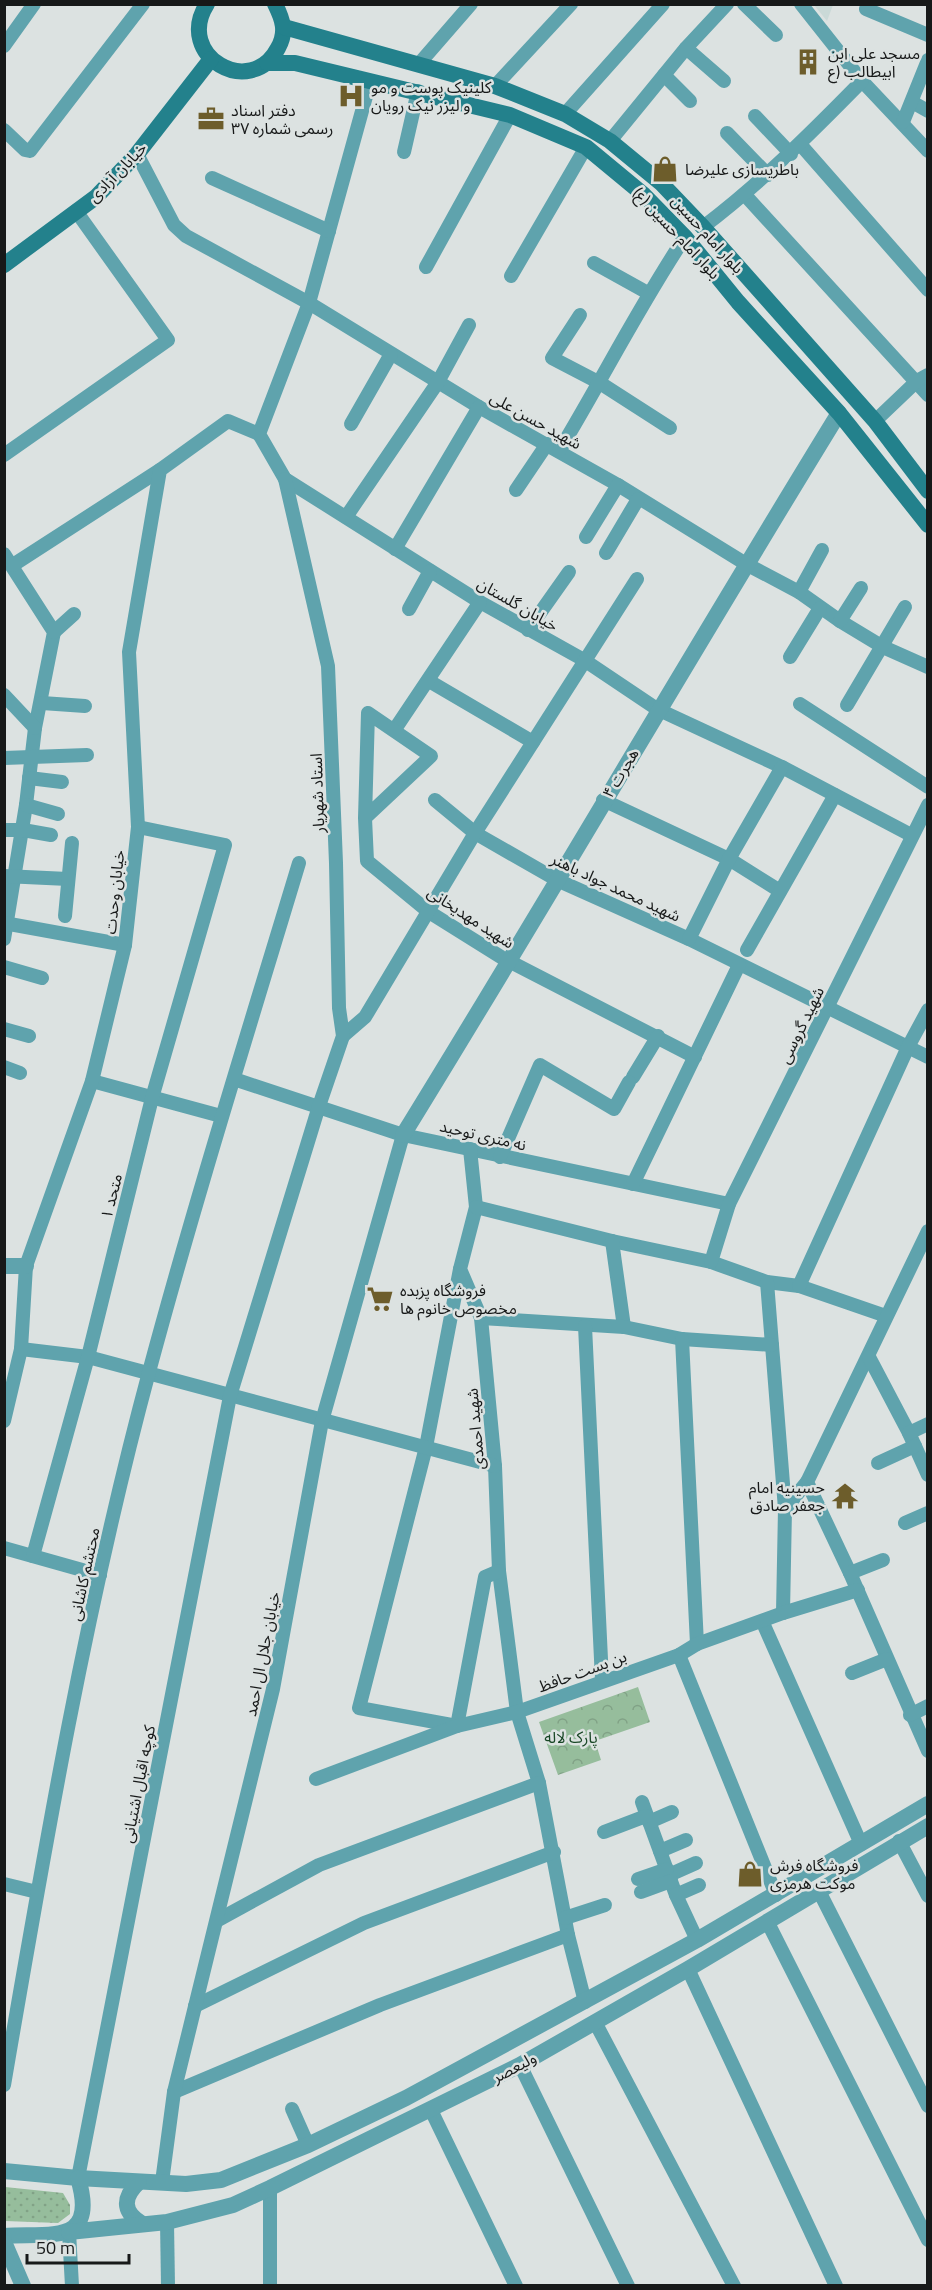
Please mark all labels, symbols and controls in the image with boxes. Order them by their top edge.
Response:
place label: مسجد علی ابن ابیطالب (ع [828,41,920,84]
building icon: مسجد علی ابن ابیطالب (ع [793,47,823,77]
place label: کلینیک پوست و مو و لیزر نیک رویان [371,75,492,117]
hospital icon: کلینیک پوست و مو و لیزر نیک رویان [336,81,366,111]
place label: دفتر اسناد رسمی شماره ۳۷ [231,98,333,140]
office icon: دفتر اسناد رسمی شماره ۳۷ [196,104,226,134]
street label: خیابان آزادی [82,136,152,208]
shop icon: باطریسازی علیرضا [650,154,680,184]
place label: باطریسازی علیرضا [685,157,799,181]
street label: بلوار امام حسین (ع) [629,183,725,283]
street label: بلوار امام حسین [668,191,748,277]
street label: شهید حسن علی [486,385,586,455]
street label: خیابان گلستان [473,571,563,637]
street label: هجرت ۴ [596,744,644,802]
street label: استاد شهریار [304,753,330,834]
street label: شهید محمد جواد باهنر [546,846,685,928]
street label: خیابان وحدت [98,849,130,935]
street label: شهید مهدیخانی [423,880,519,954]
street label: شهید گروسی [772,982,830,1068]
street label: نه متری توحید [437,1113,529,1157]
street label: متحد ۱ [94,1171,128,1221]
place label: فروشگاه پزبده مخصوص خانوم ها [400,1278,517,1321]
supermarket icon: فروشگاه پزبده مخصوص خانوم ها [365,1284,395,1314]
street label: شهید احمدی [459,1387,491,1471]
place label: حسینیه امام جعفر صادق [749,1475,825,1517]
temple icon: حسینیه امام جعفر صادق [830,1481,860,1511]
street label: محتشم کاشانی [62,1525,107,1623]
street label: خیابان جلال ال احمد [238,1590,286,1718]
street label: بن بست حافظ [534,1644,630,1698]
street label: کوچه اقبال اشتیانی [115,1723,161,1845]
park label: پارک لاله [544,1725,598,1749]
place label: فروشگاه فرش موکت هرمزی [770,1853,858,1895]
shop icon: فروشگاه فرش موکت هرمزی [735,1859,765,1889]
street label: ولیعصر [487,2045,540,2089]
scale bar [27,2227,129,2265]
text: 50 m [36,2234,75,2261]

